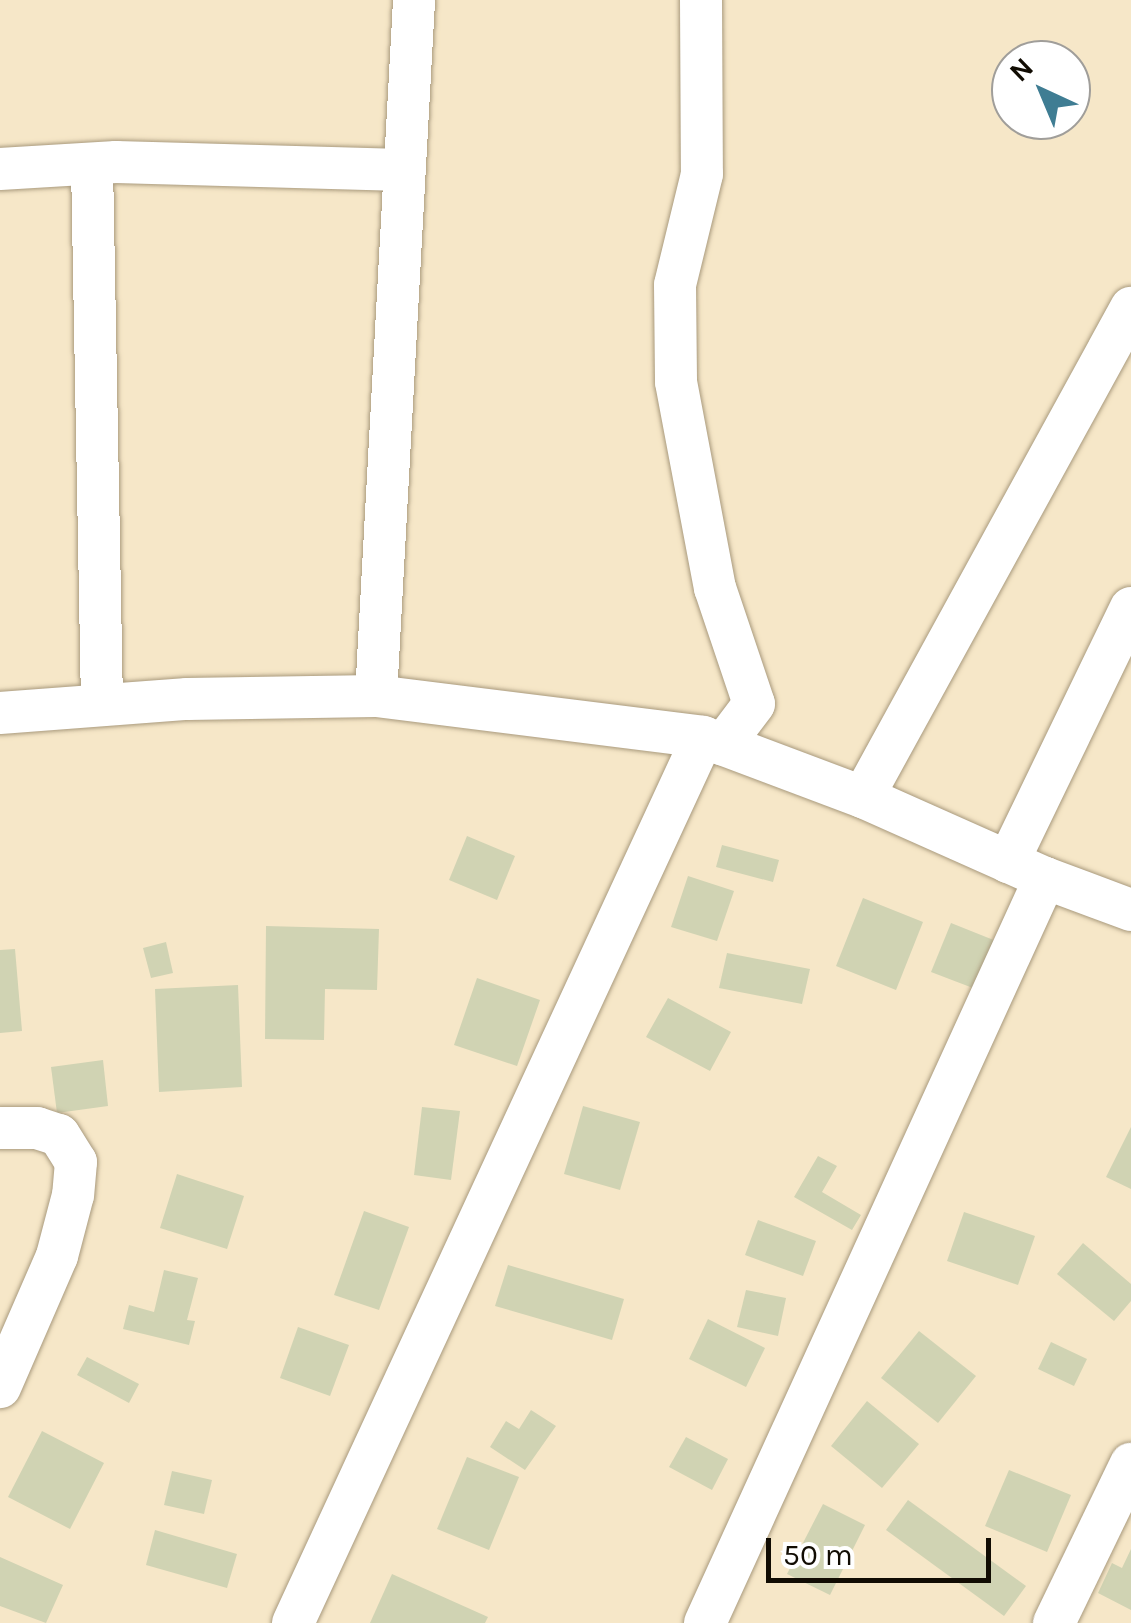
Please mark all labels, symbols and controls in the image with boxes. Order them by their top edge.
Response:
north arrow [991,40,1091,140]
text: N [1003,51,1040,88]
scale bar [771,1518,996,1580]
text: 50 m [783,1537,853,1573]

